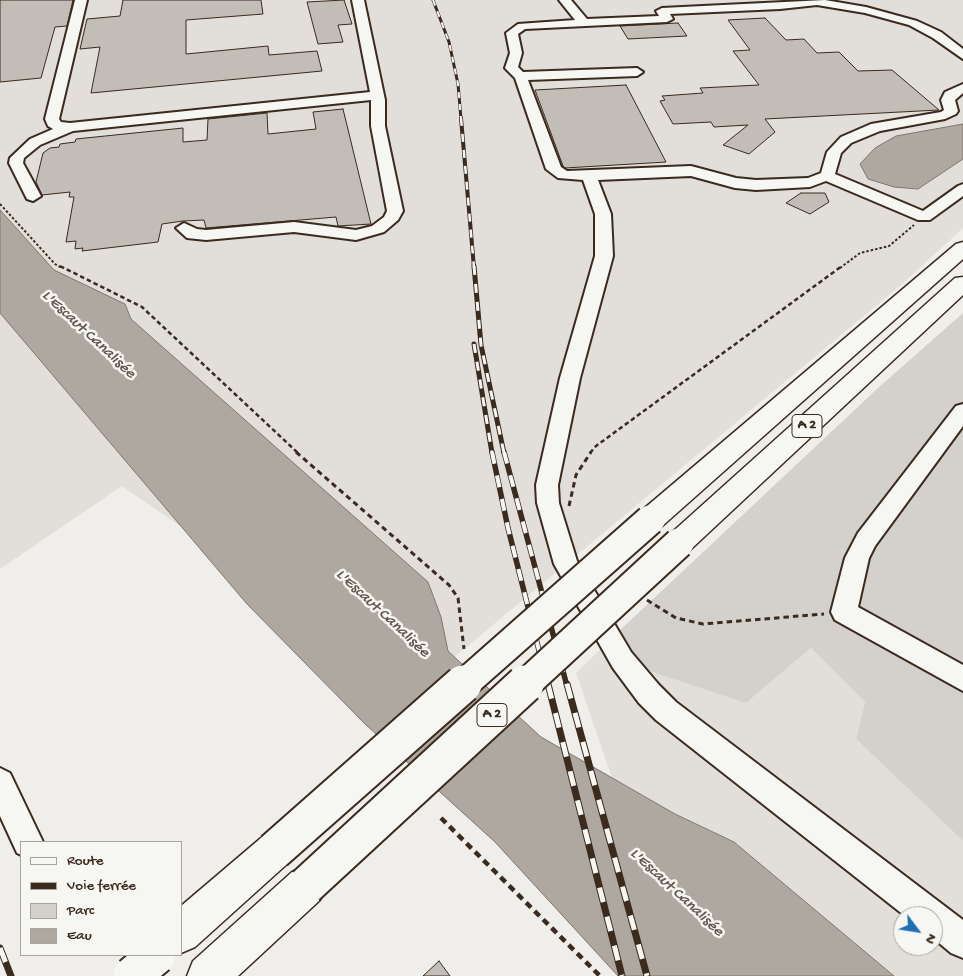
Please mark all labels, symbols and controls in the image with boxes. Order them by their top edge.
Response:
water label: L'Escaut Canalisée [37,287,139,383]
road number: A 2 [792,414,822,438]
water label: L'Escaut Canalisée [331,566,433,662]
road number: A 2 [477,704,507,726]
legend [20,841,182,956]
water label: L'Escaut Canalisée [625,845,727,941]
text: Route [67,852,104,870]
text: Voie ferrée [67,877,136,895]
text: Parc [67,902,94,920]
north arrow [893,906,943,956]
text: Eau [67,927,92,945]
text: N [921,930,940,947]

